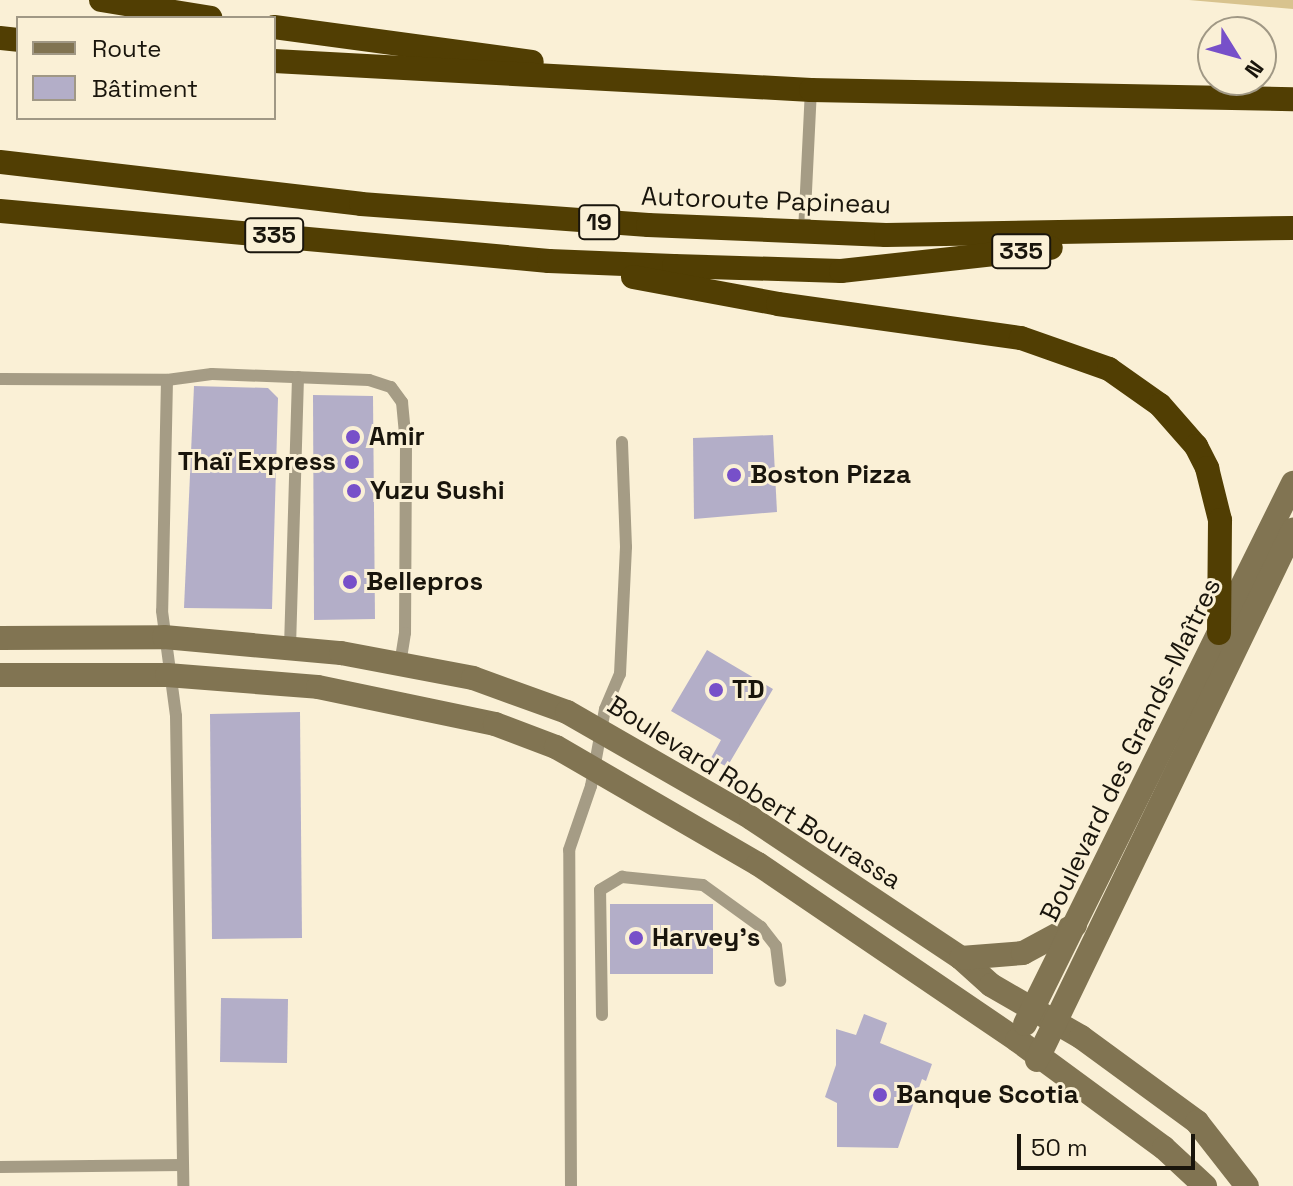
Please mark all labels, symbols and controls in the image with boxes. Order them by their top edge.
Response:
legend [16,16,276,120]
north arrow [1197,16,1277,96]
text: Route [92,33,161,64]
text: N [1239,55,1270,84]
text: Bâtiment [92,73,198,104]
street label: Autoroute Papineau [641,181,891,221]
road number: 19 [577,202,621,242]
road number: 335 [244,215,304,255]
road number: 335 [991,231,1051,271]
place label: Amir [369,421,425,453]
marker: Amir [344,428,362,446]
place label: Thaï Express [178,446,336,478]
marker: Thaï Express [343,453,361,471]
place label: Boston Pizza [750,459,911,491]
marker: Boston Pizza [725,466,743,484]
place label: Yuzu Sushi [370,475,505,507]
marker: Yuzu Sushi [345,482,363,500]
place label: Bellepros [366,566,483,598]
marker: Bellepros [341,573,359,591]
street label: Boulevard des Grands-Maîtres [1034,573,1228,927]
place label: TD [732,674,765,706]
marker: TD [707,681,725,699]
street label: Boulevard Robert Bourassa [601,690,907,896]
place label: Harvey's [652,922,760,954]
marker: Harvey's [627,929,645,947]
place label: Banque Scotia [896,1079,1079,1111]
marker: Banque Scotia [871,1086,889,1104]
scale bar [1021,1118,1199,1168]
text: 50 m [1031,1132,1088,1163]

